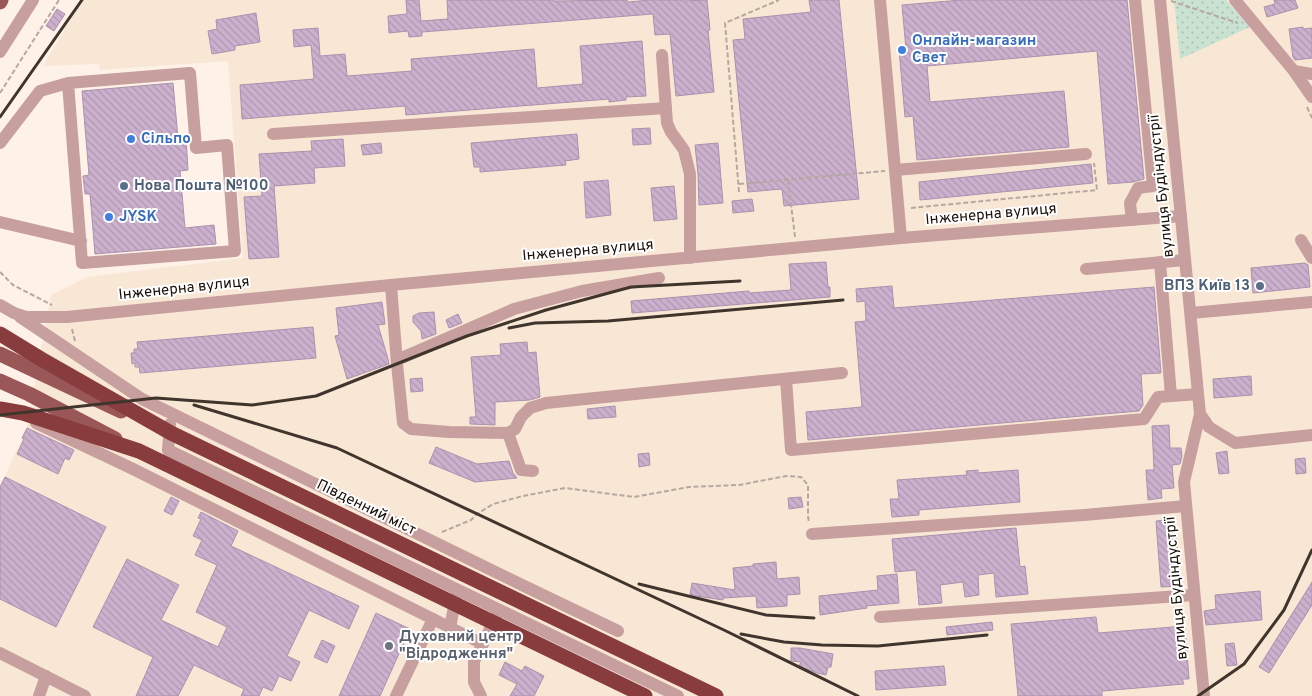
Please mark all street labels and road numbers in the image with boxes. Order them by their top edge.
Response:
street label: вулиця Будіндустрії [1145,112,1179,258]
street label: Інженерна вулиця [925,200,1057,230]
street label: Інженерна вулиця [522,236,654,266]
street label: Інженерна вулиця [118,273,250,305]
street label: Південний міст [313,476,419,540]
street label: вулиця Будіндустрії [1161,515,1193,660]

